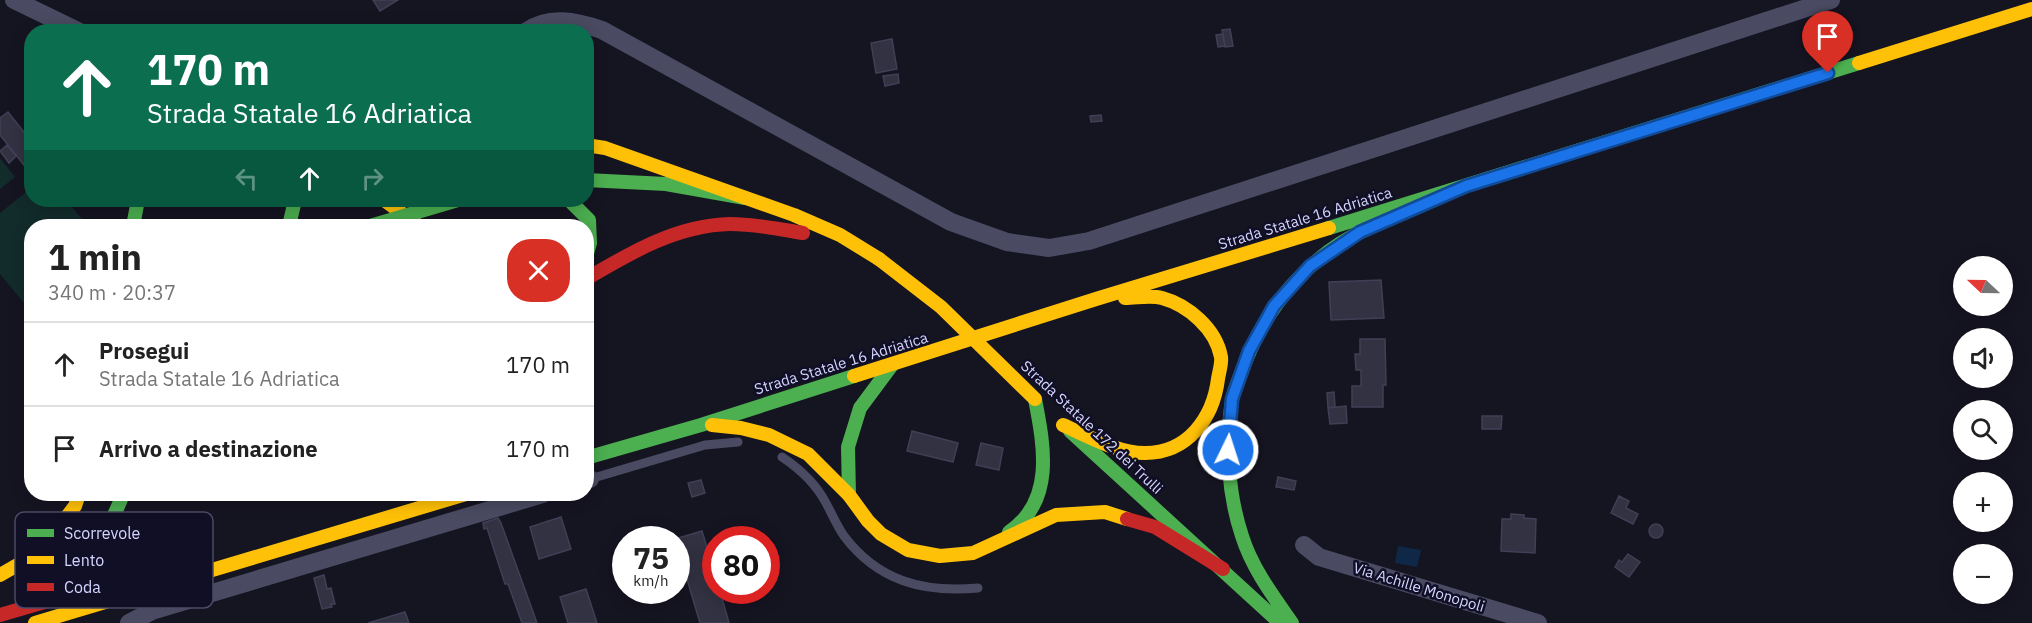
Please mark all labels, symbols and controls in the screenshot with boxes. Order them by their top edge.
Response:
pin [1802,11,1853,73]
icon: arrive [1811,20,1844,53]
text: 170 m [147,42,270,97]
icon: ahead [48,48,126,126]
text: Strada Statale 16 Adriatica [147,95,472,130]
icon: left [230,162,263,195]
icon: ahead [293,162,326,195]
icon: right [356,162,389,195]
street label: Strada Statale 16 Adriatica [1216,183,1394,253]
text: 1 min [48,233,142,280]
button: close [507,239,570,302]
north arrow [1953,256,2013,316]
map controls [1953,256,2013,604]
text: 340 m · 20:37 [48,279,176,306]
street label: Strada Statale 16 Adriatica [752,328,930,398]
button: sound [1953,328,2013,388]
text: Prosegui [99,336,189,365]
icon: ahead [48,348,81,381]
text: 170 m [506,350,570,379]
street label: Strada Statale 172 dei Trulli [1017,356,1167,498]
text: Strada Statale 16 Adriatica [99,365,340,392]
button: search [1953,400,2013,460]
position arrow [1196,418,1260,482]
icon: arrive [48,432,81,465]
text: Arrivo a destinazione [99,434,318,463]
text: 170 m [506,434,570,463]
button: + [1953,472,2013,532]
legend [15,512,213,608]
text: Scorrevole [64,523,141,543]
speed limit sign: 80 [702,526,780,604]
text: 75 [633,538,669,577]
button: − [1953,544,2013,604]
text: Lento [64,550,104,570]
street label: Via Achille Monopoli [1351,558,1487,616]
text: km/h [633,571,669,590]
text: Coda [64,577,101,597]

